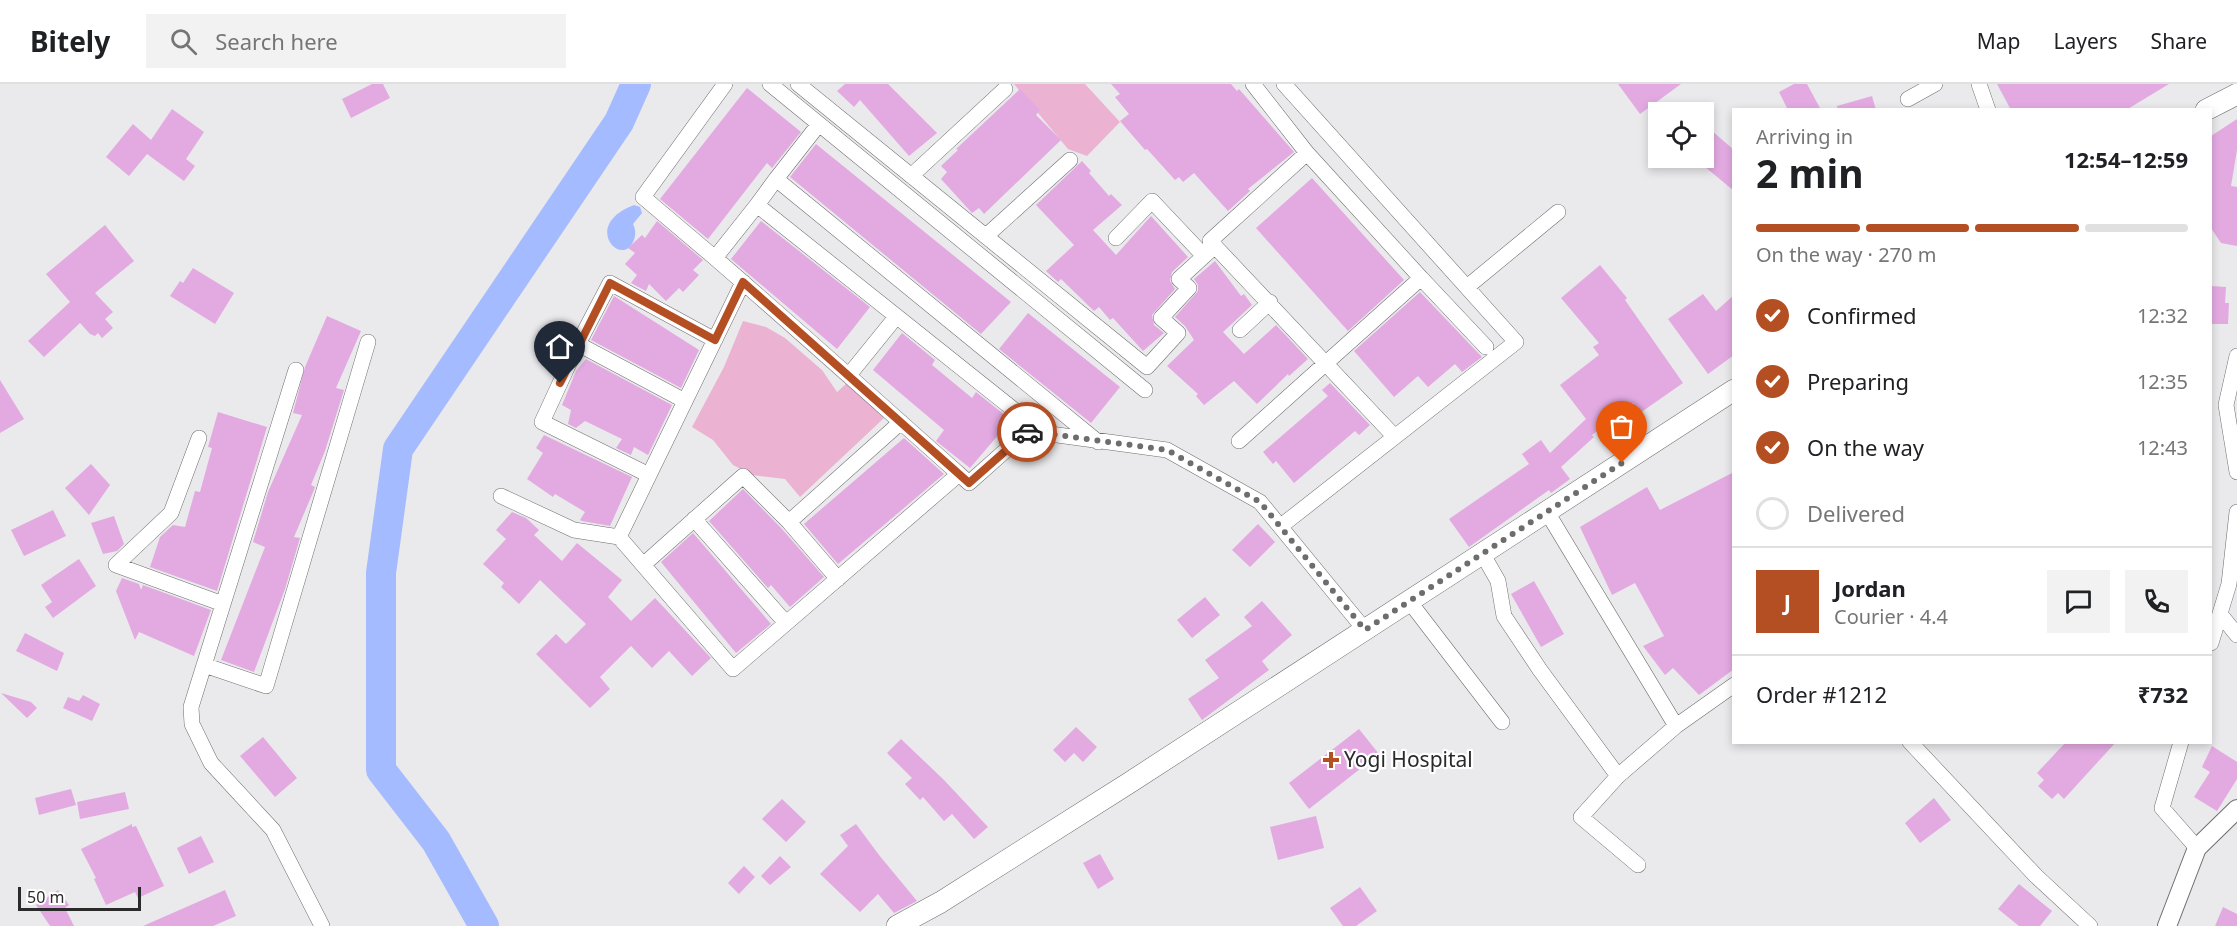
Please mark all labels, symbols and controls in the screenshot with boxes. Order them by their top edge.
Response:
search box [146,14,566,68]
text: Bitely [30,22,110,60]
icon: search [167,25,200,58]
text: Search here [215,26,338,56]
text: Map [1977,27,2021,55]
text: Layers [2054,27,2118,55]
text: Share [2151,27,2207,55]
map controls [1648,102,1714,168]
button: locate [1648,102,1714,168]
text: Arriving in [1756,123,1853,150]
text: 12:54–12:59 [2064,144,2188,174]
text: 2 min [1756,146,1863,199]
text: On the way · 270 m [1756,241,1936,268]
icon: check [1756,299,1789,332]
text: Confirmed [1807,300,1917,330]
text: 12:32 [2137,302,2188,329]
pin [534,321,585,383]
icon: home [543,330,576,363]
icon: check [1756,365,1789,398]
text: Preparing [1807,366,1909,396]
text: 12:35 [2137,368,2188,395]
pin [1596,401,1647,463]
courier [997,402,1057,462]
icon: bag [1605,410,1638,443]
icon: car [1011,416,1044,449]
icon: check [1756,431,1789,464]
text: On the way [1807,432,1924,462]
text: 12:43 [2137,434,2188,461]
text: Delivered [1807,498,1905,528]
button: chat [2047,570,2110,633]
button: phone [2125,570,2188,633]
text: Jordan [1834,573,1906,603]
text: J [1784,586,1791,616]
text: Courier · 4.4 [1834,603,1948,630]
text: Order #1212 [1756,679,1887,709]
text: ₹732 [2138,679,2188,709]
place label: Yogi Hospital [1344,745,1473,773]
marker: Yogi Hospital [1322,751,1340,769]
scale bar [18,884,141,912]
text: 50 m [27,886,64,908]

